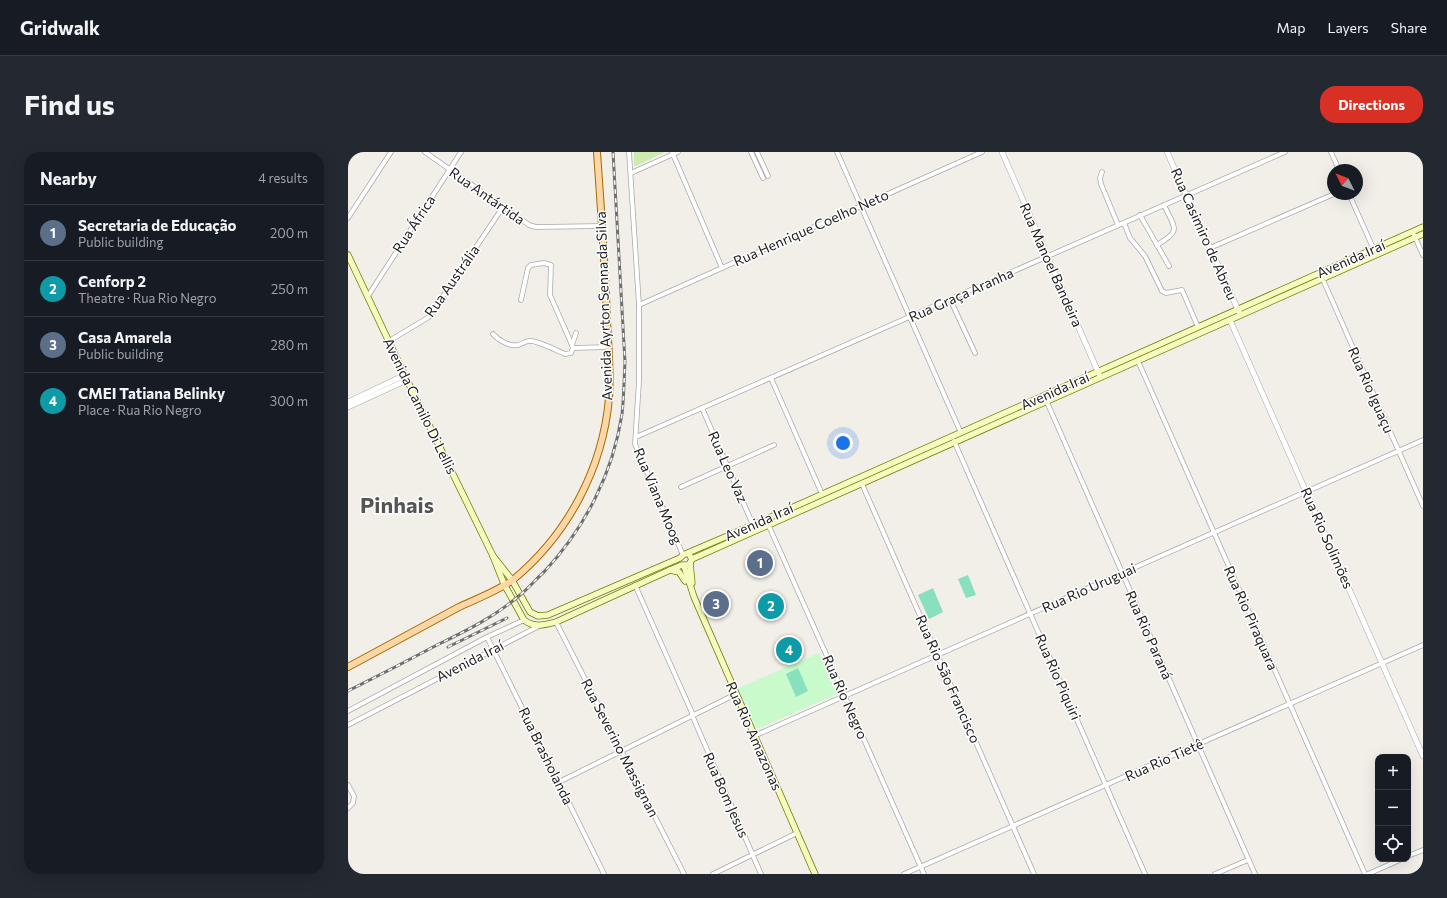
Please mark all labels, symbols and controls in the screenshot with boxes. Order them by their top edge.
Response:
text: Gridwalk [20,16,100,39]
text: Map [1277,19,1305,36]
text: Layers [1327,19,1369,36]
text: Share [1391,19,1427,36]
button: Directions [1320,86,1423,123]
text: Find us [24,87,115,121]
street label: Rua Antártida [446,163,528,228]
north arrow [1327,164,1363,200]
street label: Rua Casimiro de Abreu [1168,165,1241,303]
text: Nearby [40,168,97,189]
text: 4 results [258,170,308,186]
street label: Rua Henrique Coelho Neto [731,186,891,269]
street label: Rua África [389,192,439,256]
street label: Rua Manoel Bandeira [1016,200,1086,329]
street label: Avenida Ayrton Senna da Silva [592,211,615,401]
text: Secretaria de Educação [78,216,236,234]
text: 1 [50,225,56,241]
text: 200 m [270,225,308,241]
text: Public building [78,234,164,250]
street label: Avenida Iraí [1314,236,1388,281]
street label: Rua Austrália [421,242,483,320]
street label: Rua Graça Aranha [906,264,1016,325]
text: Cenforp 2 [78,272,146,290]
text: 2 [49,281,57,297]
text: 250 m [271,281,308,297]
text: Theatre · Rua Rio Negro [78,290,217,306]
text: Casa Amarela [78,328,172,346]
street label: Avenida Camilo Di Lellis [380,335,461,477]
text: 3 [49,337,57,353]
text: 280 m [271,337,308,353]
street label: Rua Rio Iguaçu [1345,344,1398,436]
text: Public building [78,346,164,362]
street label: Avenida Iraí [1018,368,1092,413]
text: CMEI Tatiana Belinky [78,384,225,402]
text: 4 [49,393,57,409]
text: 300 m [270,393,308,409]
text: Place · Rua Rio Negro [78,402,202,418]
street label: Rua Leo Vaz [705,428,752,505]
your location [833,433,853,453]
street label: Rua Viana Moog [630,445,687,547]
street label: Rua Rio Solimões [1297,484,1357,591]
district label: Pinhais [360,491,434,518]
street label: Avenida Iraí [722,499,796,544]
pin: 1 [747,548,773,578]
street label: Rua Rio Uruguai [1039,559,1138,616]
street label: Rua Rio Piraquara [1221,563,1282,673]
street label: Rua Rio Paraná [1122,588,1177,682]
pin: 3 [703,589,729,619]
pin: 2 [758,591,784,621]
street label: Rua Rio São Francisco [913,612,984,746]
street label: Rua Rio Piquiri [1032,631,1085,722]
pin: 4 [776,635,802,665]
street label: Avenida Iraí [433,636,507,685]
street label: Rua Rio Negro [819,652,872,742]
street label: Rua Severino Massignan [578,676,663,820]
street label: Rua Rio Amazonas [723,679,786,793]
street label: Rua Brasholanda [516,704,577,807]
street label: Rua Rio Tietê [1122,735,1206,784]
street label: Rua Bom Jesus [700,750,753,840]
map controls [1375,754,1411,862]
button: + [1375,754,1411,790]
button: − [1375,790,1411,826]
button: locate [1375,826,1411,862]

